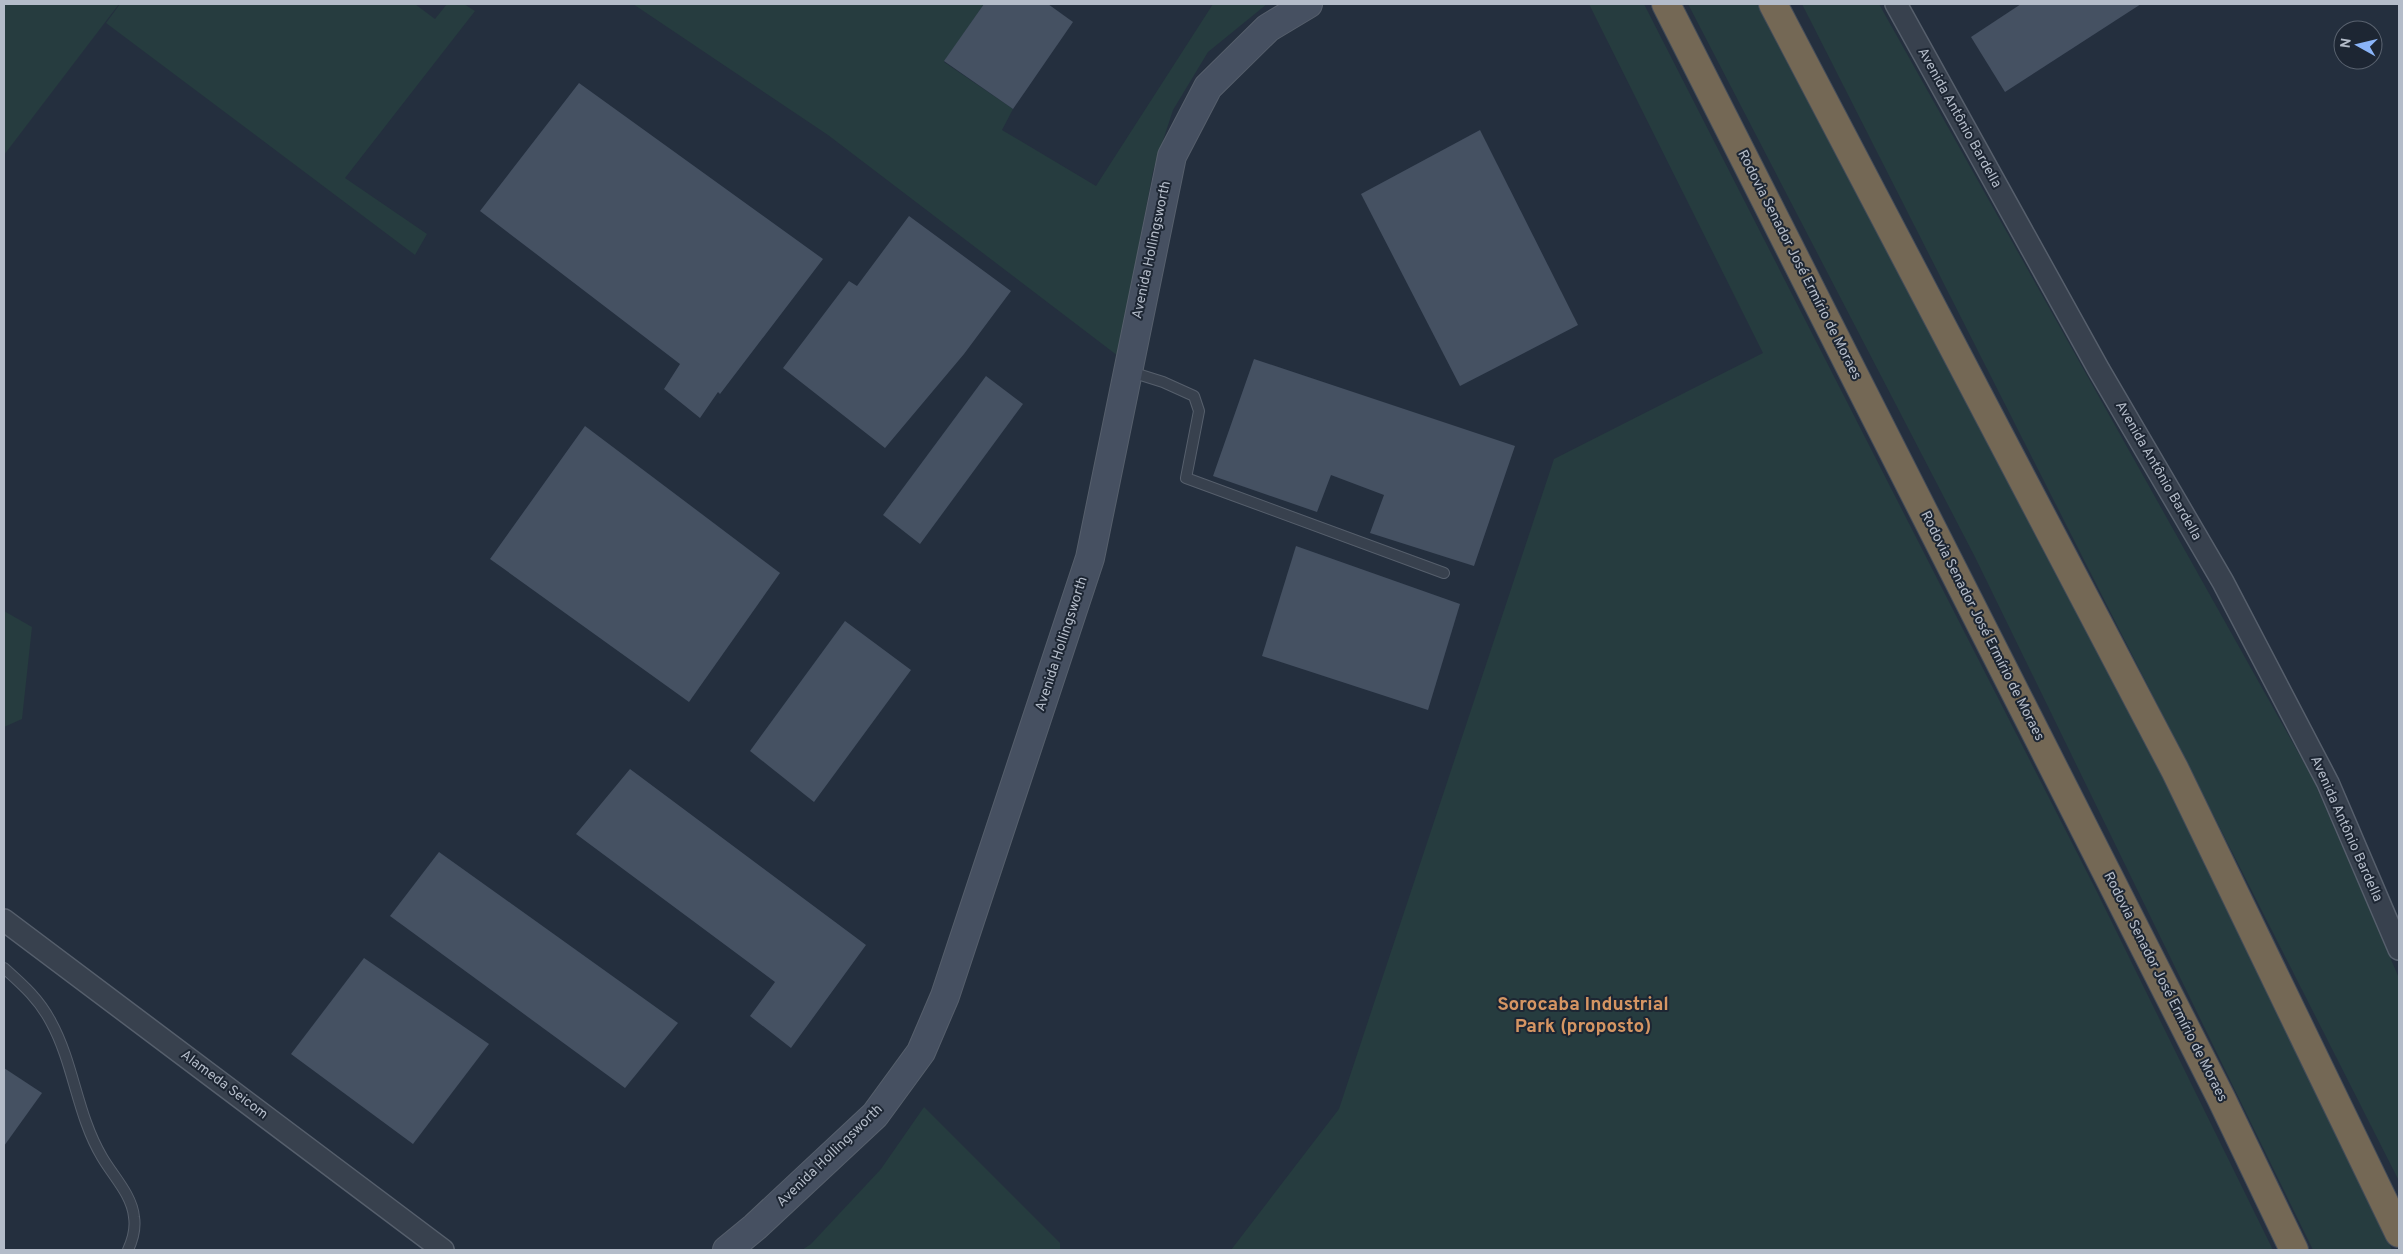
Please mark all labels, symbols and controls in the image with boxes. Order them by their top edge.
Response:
north arrow [2333,20,2383,70]
text: N [2337,37,2356,50]
street label: Avenida Antônio Bardella [1913,45,2005,191]
street label: Rodovia Senador José Ermírio de Moraes [1733,147,1865,383]
street label: Avenida Hollingsworth [1129,179,1175,321]
street label: Avenida Antônio Bardella [2111,398,2205,544]
street label: Rodovia Senador José Ermírio de Moraes [1916,508,2048,744]
street label: Avenida Hollingsworth [1032,574,1092,714]
street label: Avenida Antônio Bardella [2306,753,2386,905]
street label: Rodovia Senador José Ermírio de Moraes [2099,869,2231,1105]
district label: Sorocaba Industrial Park (proposto) [1497,993,1669,1039]
street label: Alameda Seicom [177,1047,271,1123]
street label: Avenida Hollingsworth [774,1101,886,1211]

